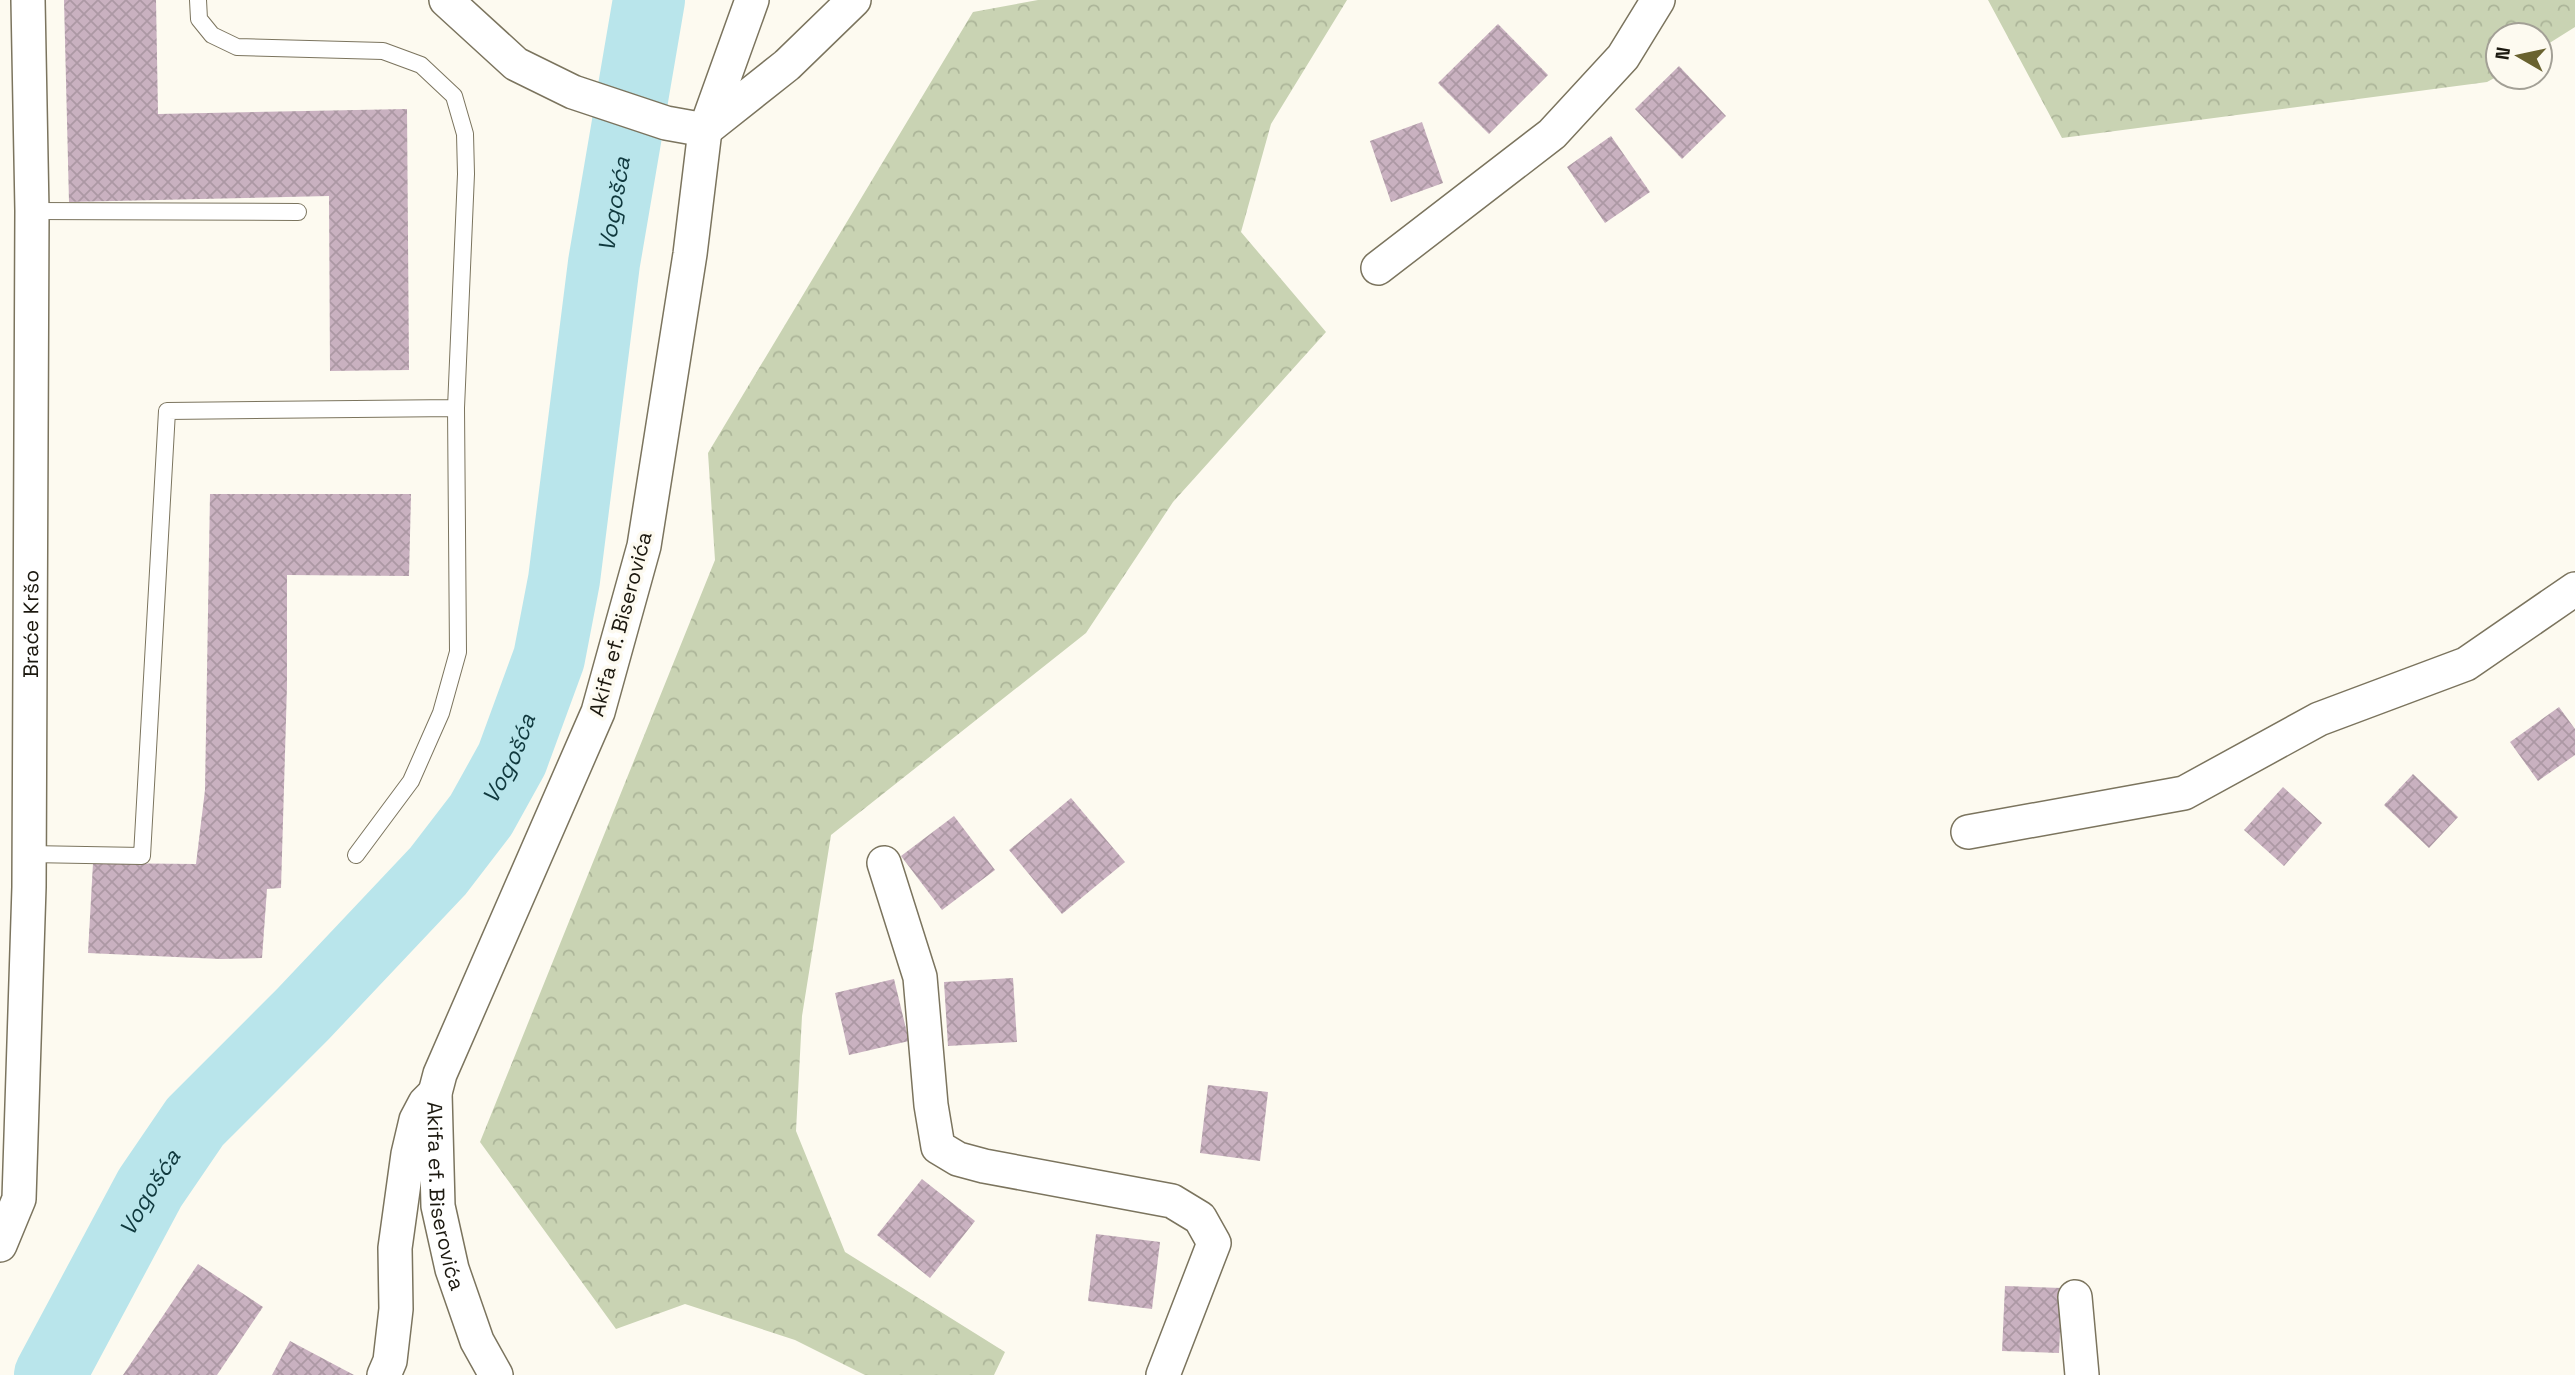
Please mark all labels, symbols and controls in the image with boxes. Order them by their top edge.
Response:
north arrow [2484,21,2554,91]
text: N [2489,45,2516,62]
water label: Vogošća [591,154,637,254]
street label: Akifa ef. Biserovića [582,529,658,719]
street label: Braće Kršo [16,570,44,678]
water label: Vogošća [475,709,542,809]
street label: Akifa ef. Biserovića [422,1101,472,1293]
water label: Vogošća [112,1143,188,1241]

